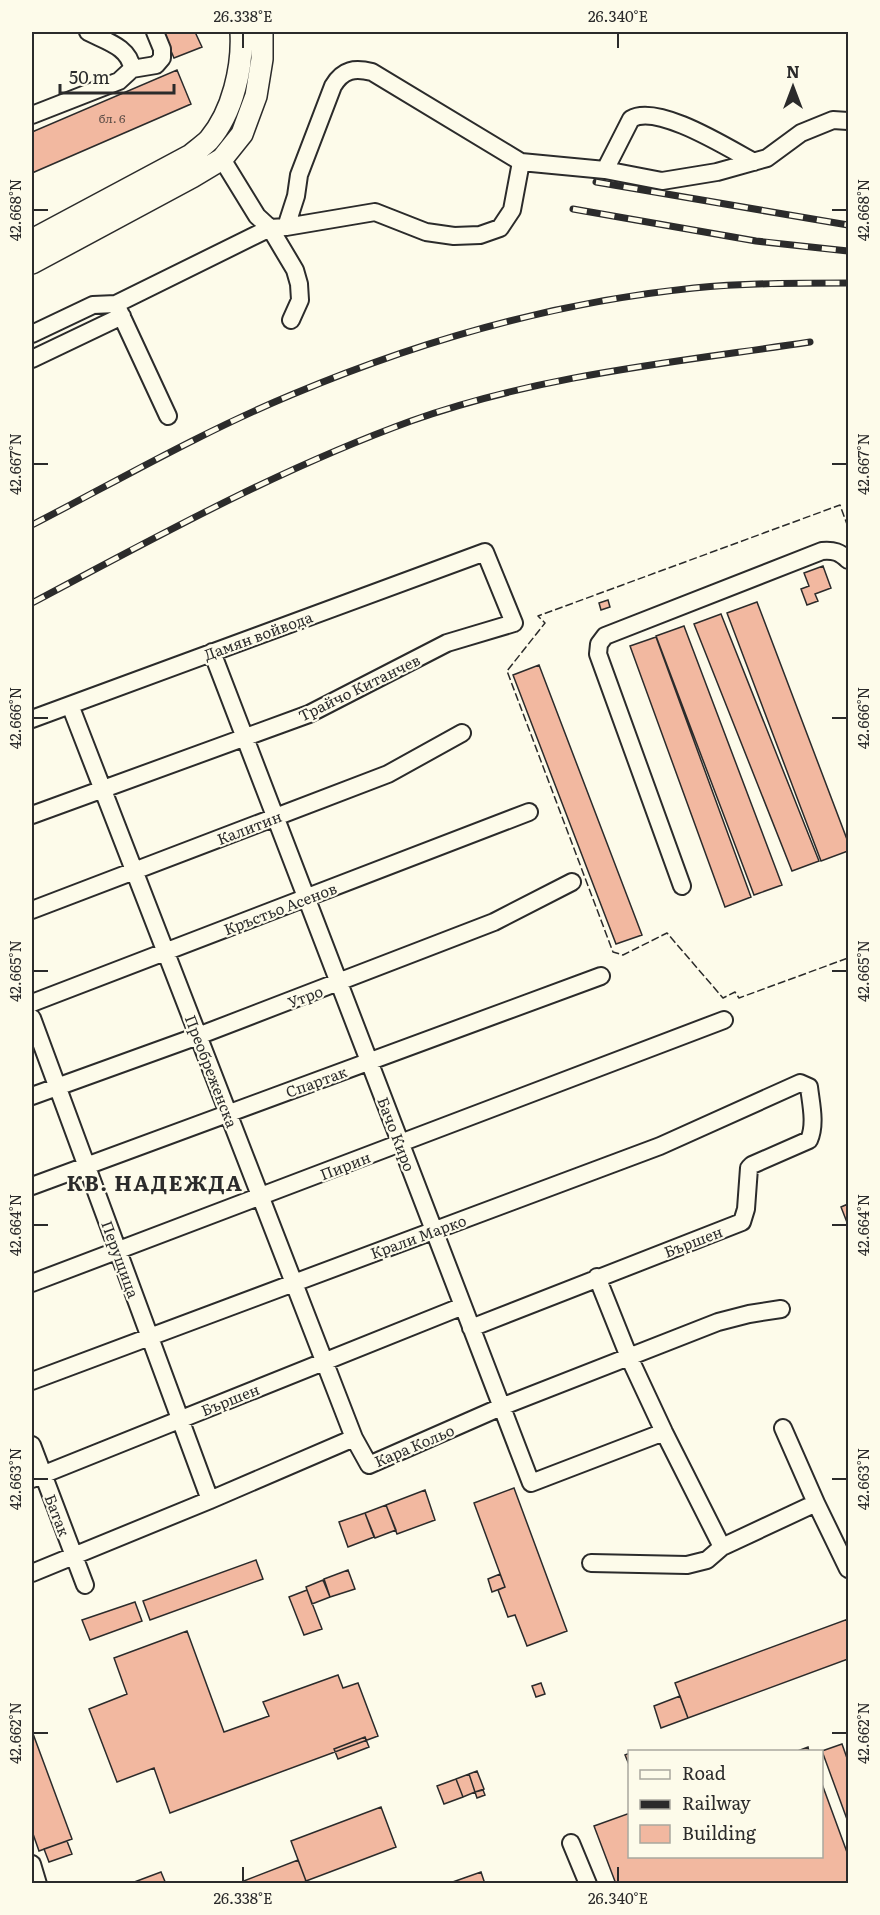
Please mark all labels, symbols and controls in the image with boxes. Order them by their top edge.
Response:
text: 26.338°E [213,4,273,27]
text: 26.340°E [588,4,648,27]
scale bar [60,57,174,95]
north arrow [763,57,823,117]
text: N [786,59,800,83]
text: 50 m [69,63,110,90]
house number: бл. 6 [98,109,126,127]
text: 42.668°N [3,179,26,241]
text: 42.668°N [851,179,874,241]
text: 42.667°N [3,433,26,495]
text: 42.667°N [851,433,874,495]
street label: Дамян войвода [200,604,316,665]
street label: Трайчо Китанчев [294,647,424,727]
text: 42.666°N [3,687,26,749]
text: 42.666°N [851,687,874,749]
street label: Калитин [213,804,285,850]
street label: Кръстьо Асенов [220,876,340,940]
text: 42.665°N [3,940,26,1002]
text: 42.665°N [851,940,874,1002]
street label: Утро [284,979,326,1013]
street label: Преобреженска [180,1011,244,1132]
street label: Спартак [282,1059,350,1103]
street label: Бачо Киро [372,1093,422,1175]
street label: Пирин [316,1145,374,1185]
district label: КВ. НАДЕЖДА [67,1166,243,1197]
text: 42.664°N [3,1194,26,1256]
text: 42.664°N [851,1194,874,1256]
street label: Крали Марко [367,1208,469,1264]
street label: Перущица [96,1217,146,1302]
street label: Бършен [660,1219,726,1263]
street label: Бършен [197,1377,263,1421]
street label: Кара Кольо [370,1418,458,1472]
text: 42.663°N [3,1448,26,1510]
text: 42.663°N [851,1448,874,1510]
street label: Батак [39,1491,77,1540]
text: 42.662°N [3,1702,26,1764]
text: 42.662°N [851,1702,874,1764]
legend [628,1750,823,1858]
text: Road [682,1759,726,1786]
text: Railway [682,1789,751,1816]
text: Building [682,1819,757,1846]
text: 26.338°E [213,1886,273,1909]
text: 26.340°E [588,1886,648,1909]

